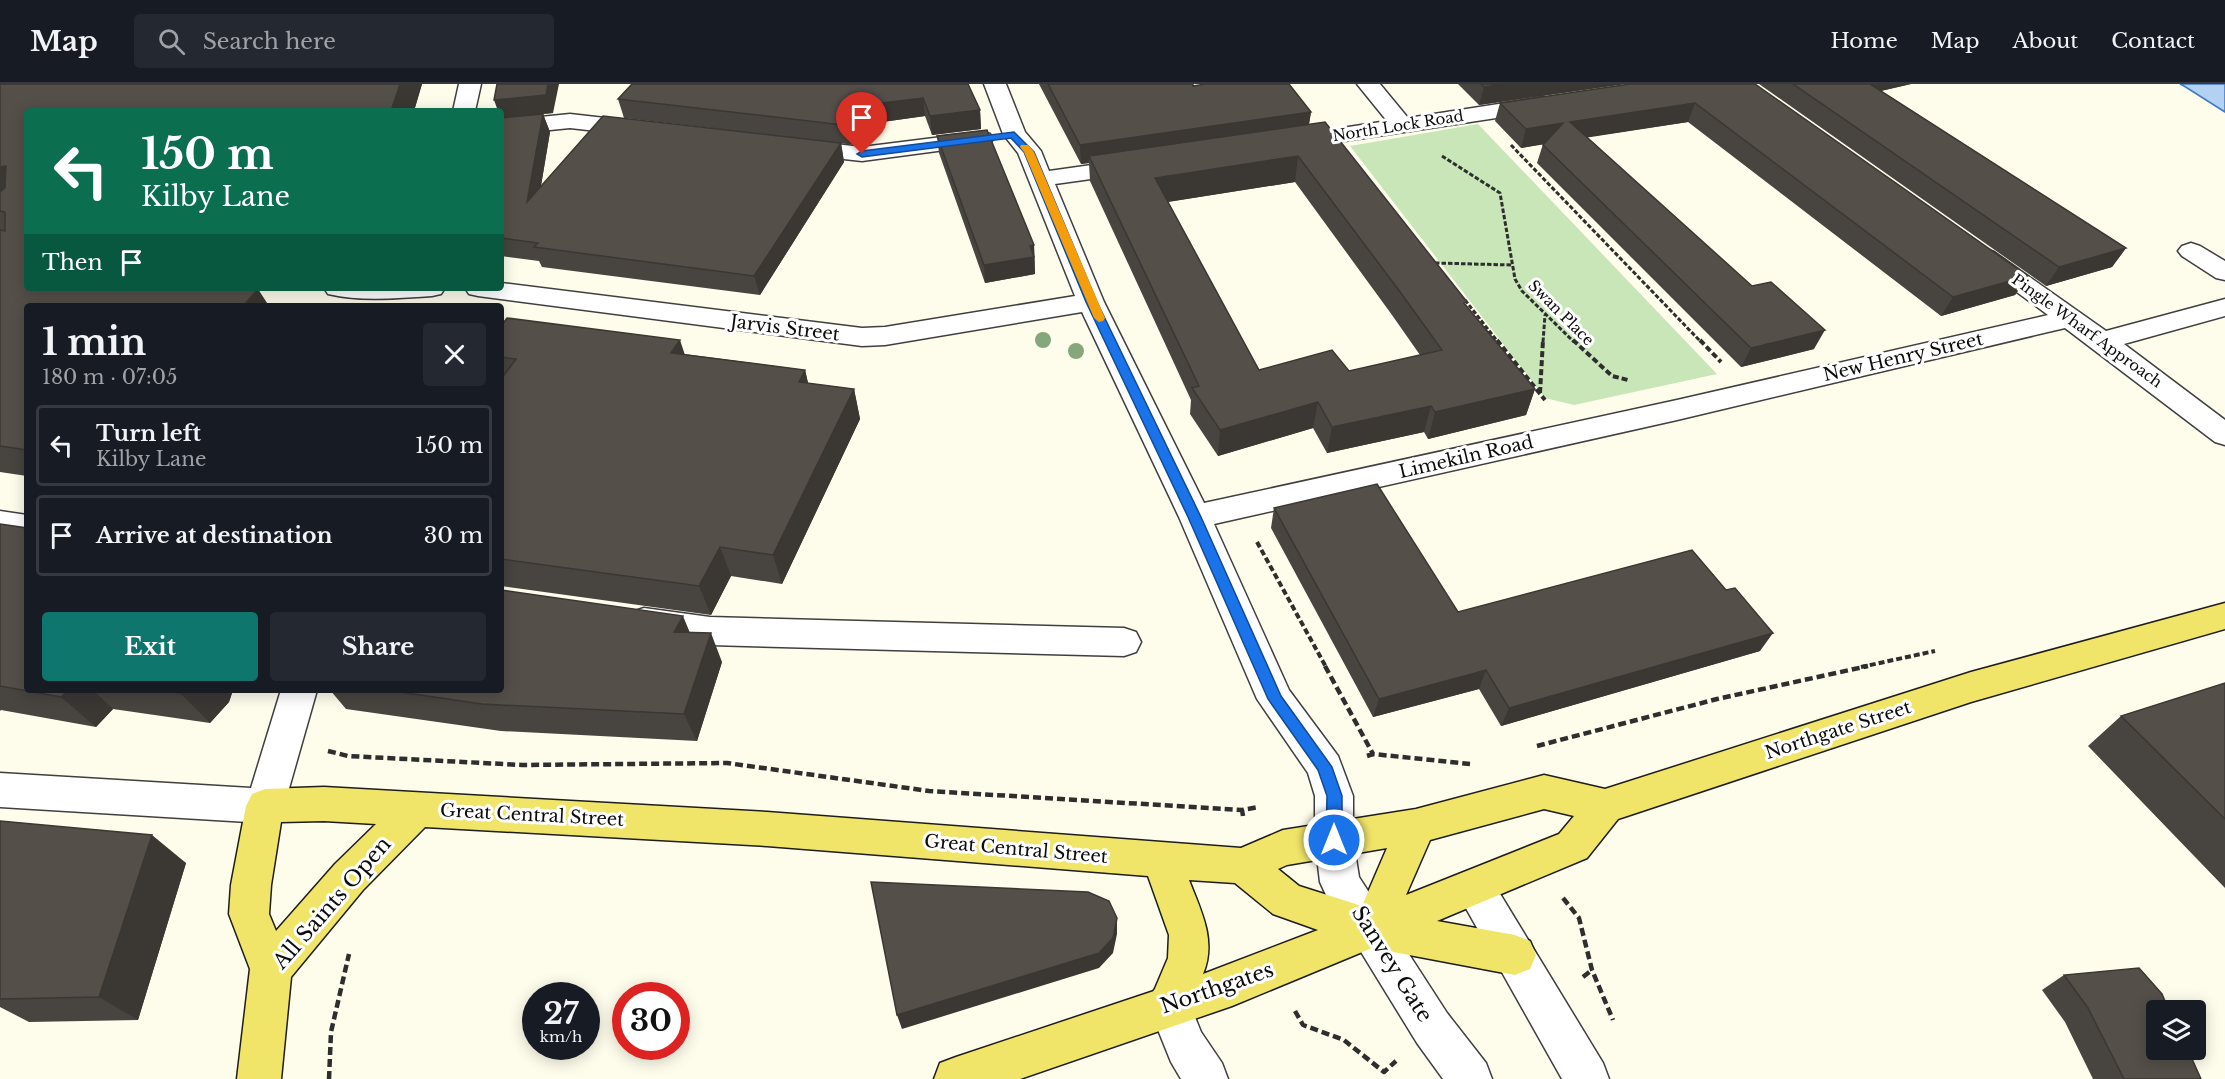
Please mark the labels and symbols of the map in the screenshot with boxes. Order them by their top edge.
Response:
pin [836,92,887,154]
street label: North Lock Road [1331,106,1465,145]
street label: Pingle Wharf Approach [2009,270,2166,391]
street label: Swan Place [1525,276,1598,349]
street label: Jarvis Street [727,310,841,346]
street label: New Henry Street [1821,328,1985,386]
street label: Limekiln Road [1397,431,1535,483]
street label: Northgate Street [1762,696,1914,764]
street label: Great Central Street [440,799,625,831]
position arrow [1302,808,1366,872]
street label: Great Central Street [923,830,1109,868]
street label: All Saints Open [267,832,397,975]
street label: Sanvey Gate [1346,901,1438,1027]
street label: Northgates [1157,956,1277,1020]
speed limit sign: 30 [612,982,690,1060]

